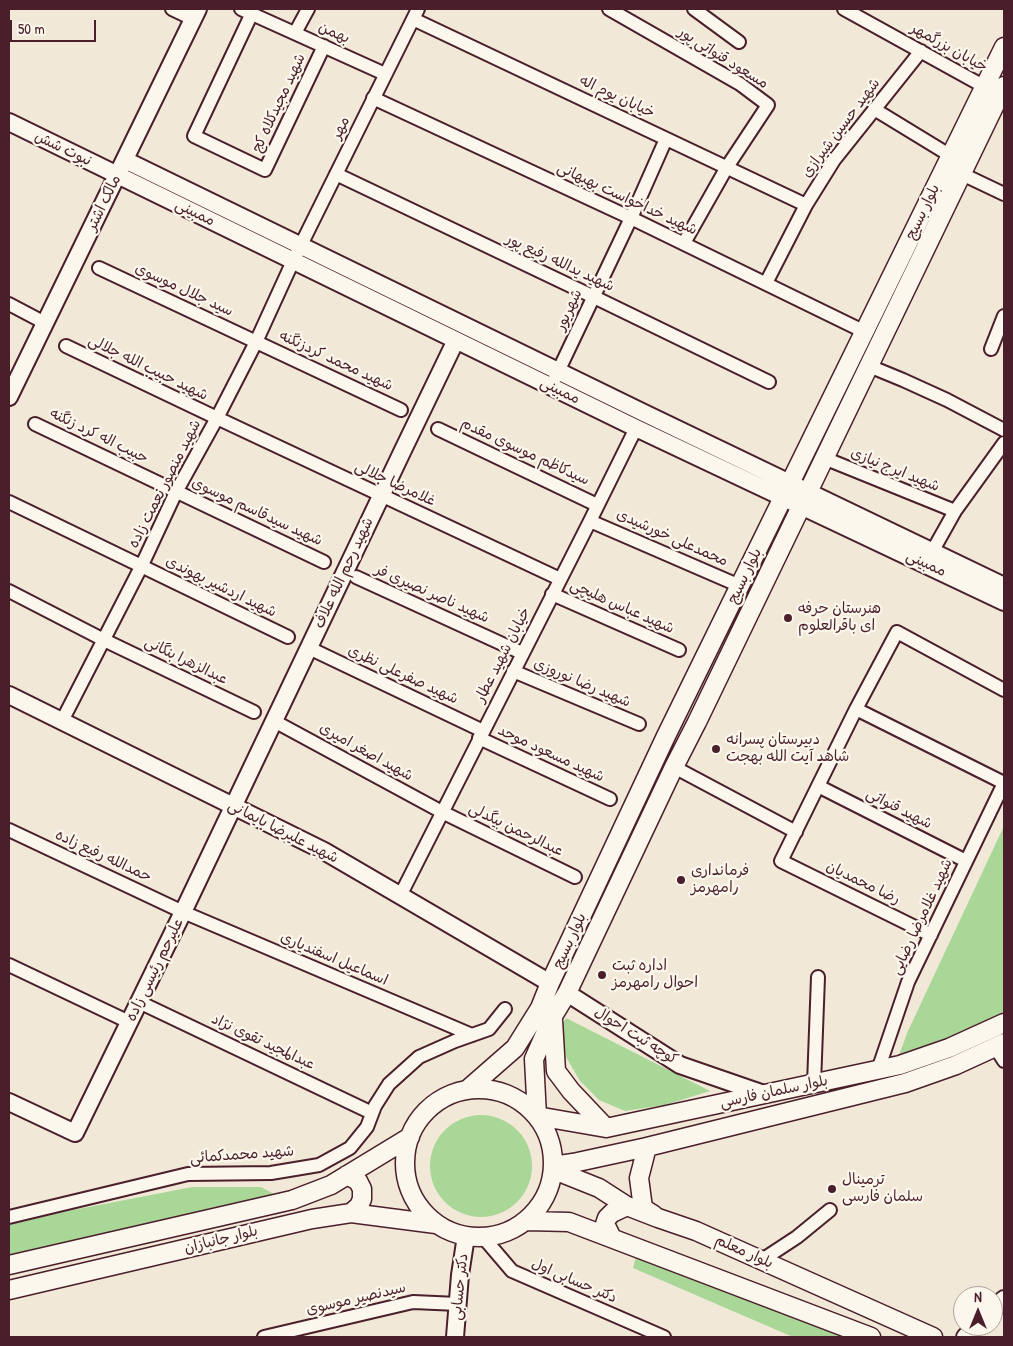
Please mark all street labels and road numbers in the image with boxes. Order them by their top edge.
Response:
street label: بهمن [316,18,352,48]
street label: خیابان بزرگمهر [908,20,990,76]
street label: مسعود قنواتی پور [674,23,772,93]
street label: شهید مجیدکلاه کج [248,51,310,155]
street label: خیابان یوم اله [576,72,658,122]
street label: شهید حسین شیرازی [798,75,884,181]
street label: مهر [328,114,354,142]
street label: نبوت شش [32,128,94,170]
street label: شهید خداخواست بهبهانی [554,159,700,239]
street label: مالک اشتر [83,172,125,234]
street label: بلوار بسیج [902,181,944,243]
street label: ممبینی [172,196,218,230]
street label: شهید یدالله رفیع پور [503,230,617,296]
street label: سید جلال موسوی [132,259,236,321]
street label: شهریور [552,286,586,334]
street label: شهید محمد کردزنگنه [276,327,396,395]
street label: شهید حبیب الله جلالی [85,331,211,405]
street label: ممبینی [537,374,583,408]
street label: حبیب اله کرد زنگنه [47,404,151,468]
street label: سیدکاظم موسوی مقدم [458,414,592,490]
street label: شهید منصور نعمت زاده [125,417,205,551]
street label: شهید ایرج نیازی [848,444,942,496]
street label: غلامرضا جلالی [352,457,438,511]
street label: شهید سیدقاسم موسوی [189,474,325,550]
street label: محمدعلی خورشیدی [613,505,731,571]
street label: شهید رحم الله علاف [310,515,378,631]
street label: بلوار بسیج [724,545,766,607]
street label: ممبینی [903,547,949,581]
street label: شهید اردشیر بهوندی [163,552,279,622]
street label: شهید ناصر نصیری فر [372,561,492,627]
street label: شهید عباس هلیچی [567,576,677,638]
street label: خیابان شهید عطار [471,605,535,705]
street label: عبدالزهرا بنگانی [142,633,230,689]
street label: شهید صفرعلی نظری [345,642,461,708]
street label: شهید رضا نوروزی [531,654,633,712]
street label: شهید اصغر امیری [316,719,416,785]
street label: شهید مسعود موحد [495,721,607,787]
street label: شهید قنواتی [863,785,935,833]
street label: شهید علیرضا بایمانی [225,796,341,868]
street label: عبدالرحمن بیگدلی [466,799,566,861]
street label: حمدالله رفیع زاده [52,826,154,886]
street label: شهید غلامرضا رضایی [887,856,957,978]
street label: رضا محمدیان [823,857,903,909]
street label: بلوار بسیج [549,910,591,972]
street label: علیرحم رئیسی زاده [122,916,188,1024]
street label: اسماعیل اسفندیاری [278,928,390,990]
street label: کوچه ثبت احوال [591,1003,681,1069]
street label: عبدالمجید تقوی نژاد [208,1010,318,1074]
street label: بلوار سلمان فارسی [718,1072,830,1112]
street label: شهید محمدکمائی [189,1142,295,1168]
street label: بلوار جانبازان [182,1222,260,1258]
street label: بلوار معلم [712,1231,776,1273]
street label: دکتر حسابی [448,1253,472,1321]
street label: دکتر حسابی اول [529,1255,619,1307]
street label: سیدنصیر موسوی [304,1279,408,1319]

